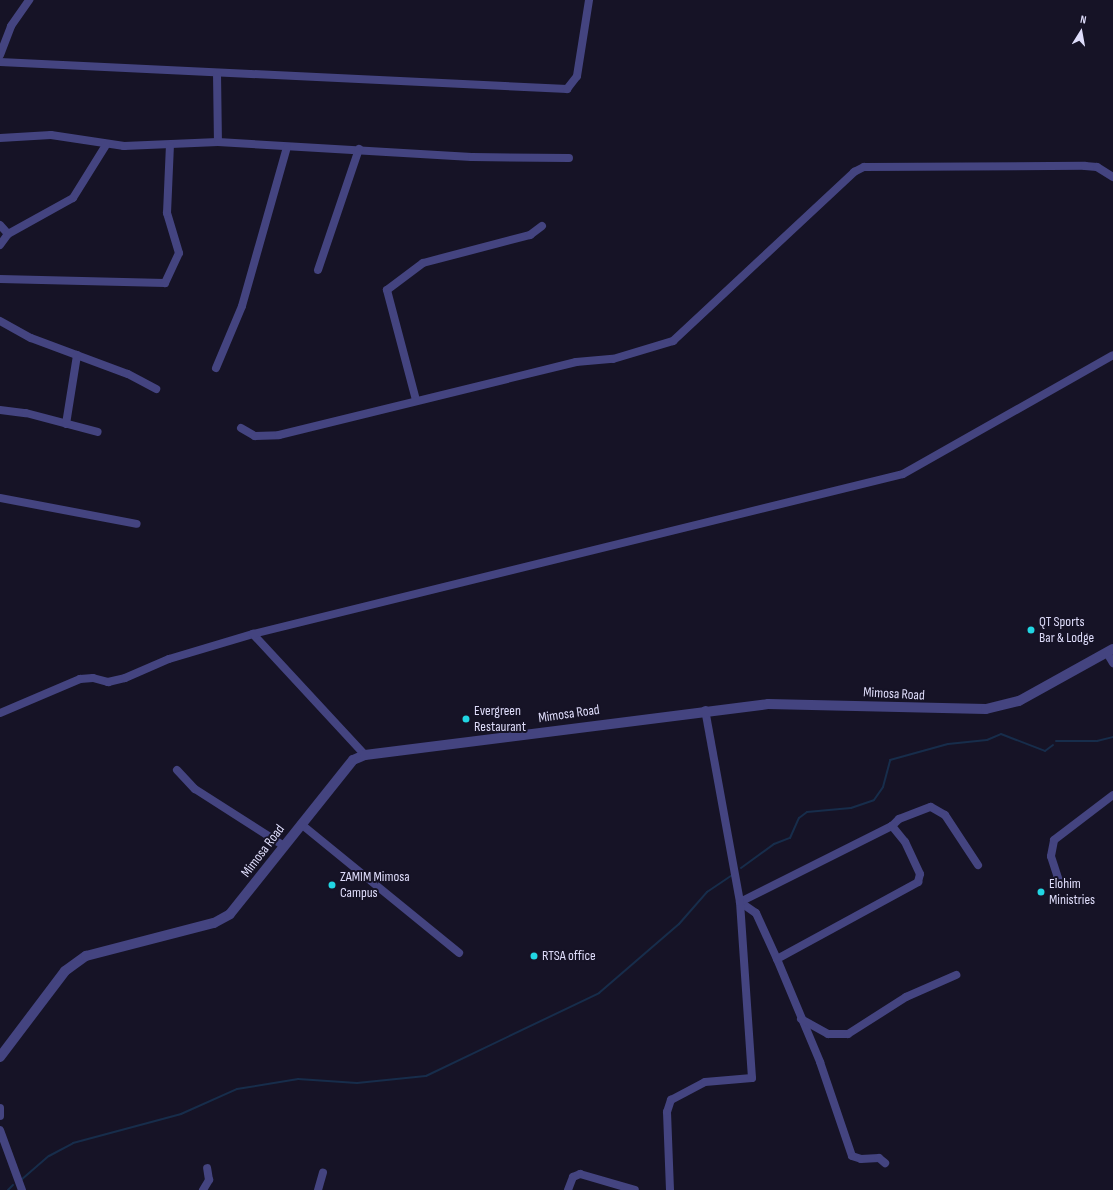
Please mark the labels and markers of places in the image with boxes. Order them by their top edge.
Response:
place label: QT Sports Bar & Lodge [1039,614,1094,646]
marker: QT Sports Bar & Lodge [1026,625,1036,635]
place label: Evergreen Restaurant [474,703,526,736]
marker: Evergreen Restaurant [461,714,471,724]
place label: ZAMIM Mimosa Campus [340,869,410,902]
place label: Elohim Ministries [1049,876,1095,908]
marker: ZAMIM Mimosa Campus [327,880,337,890]
marker: Elohim Ministries [1036,887,1046,897]
place label: RTSA office [542,948,596,964]
marker: RTSA office [529,951,539,961]

